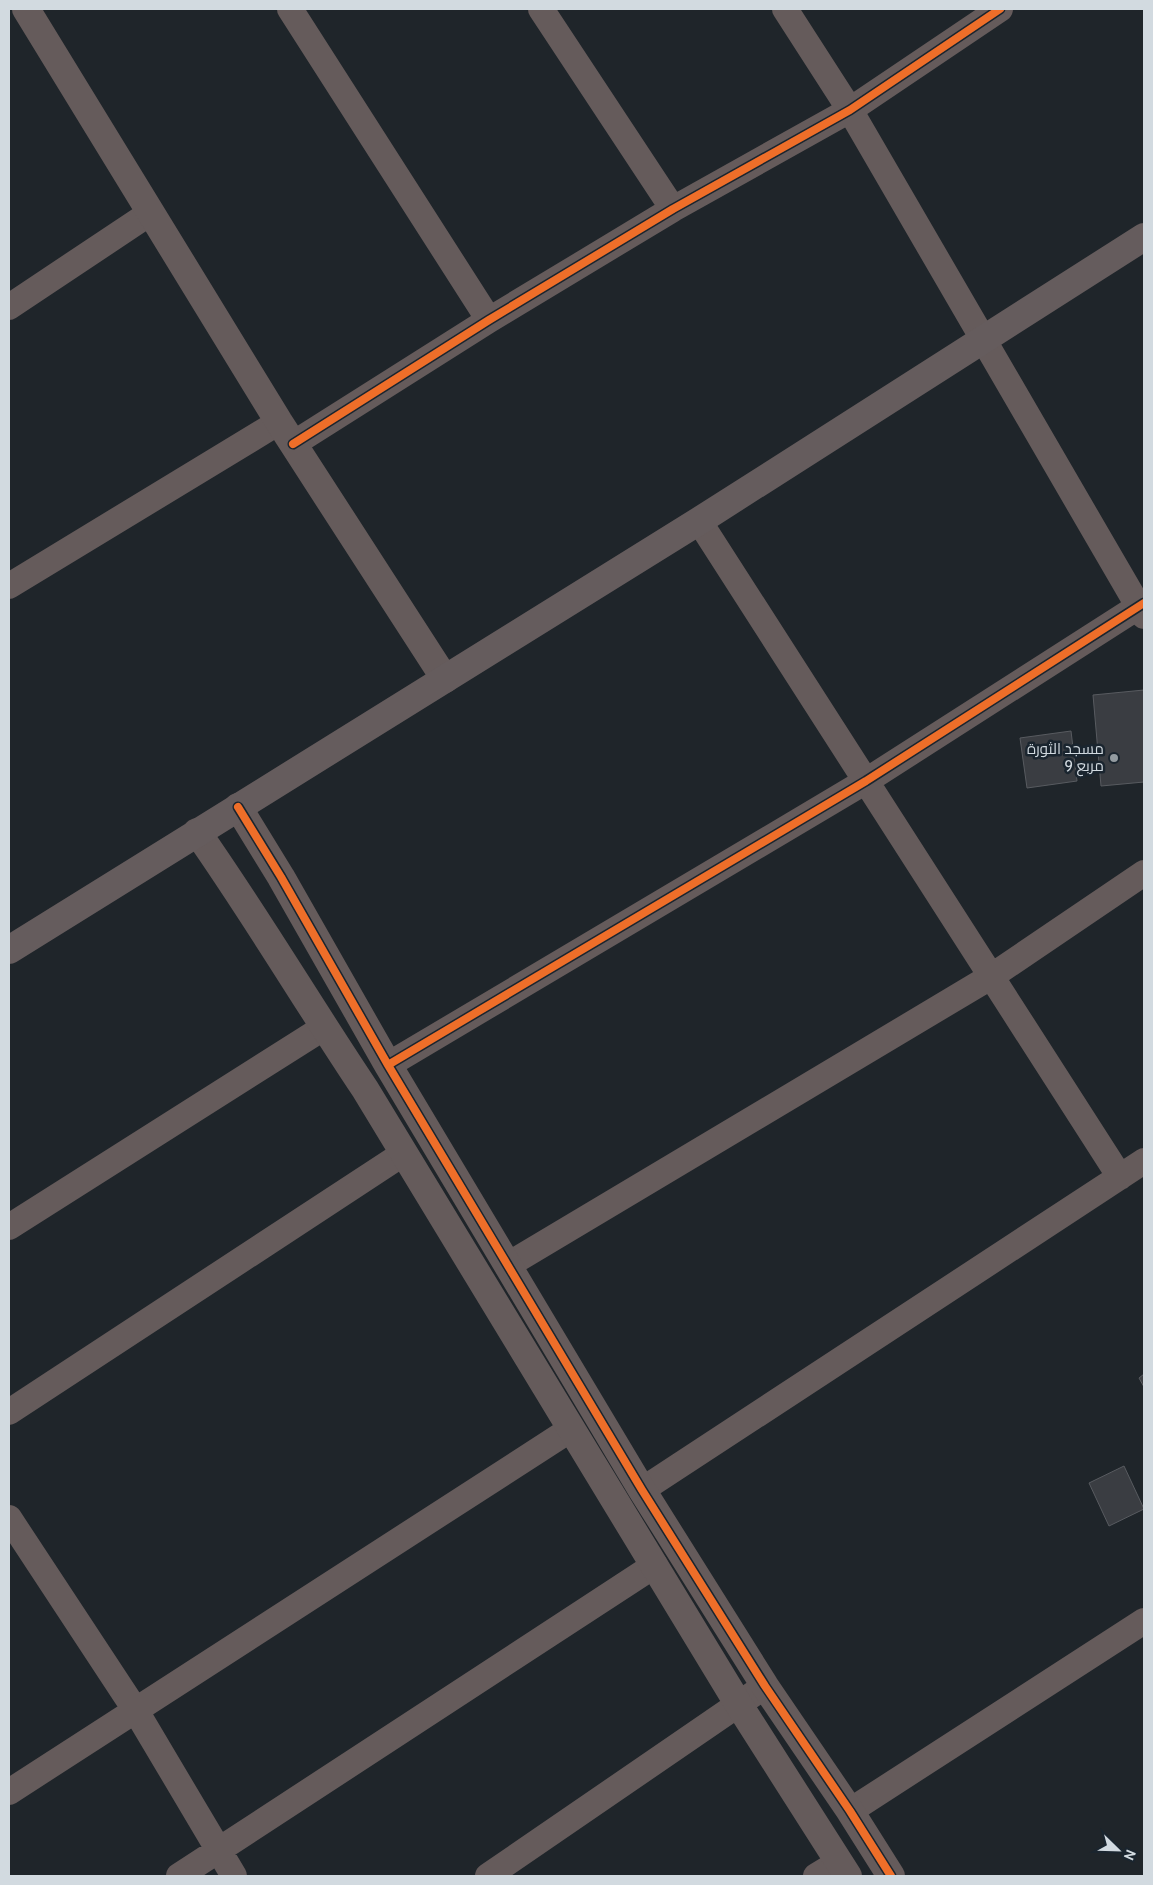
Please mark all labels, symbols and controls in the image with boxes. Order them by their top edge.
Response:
place label: مسجد الثورة مربع 9 [1027,740,1104,777]
marker: مسجد الثورة مربع 9 [1108,752,1120,764]
north arrow [1093,1825,1143,1875]
text: N [1120,1847,1140,1863]

